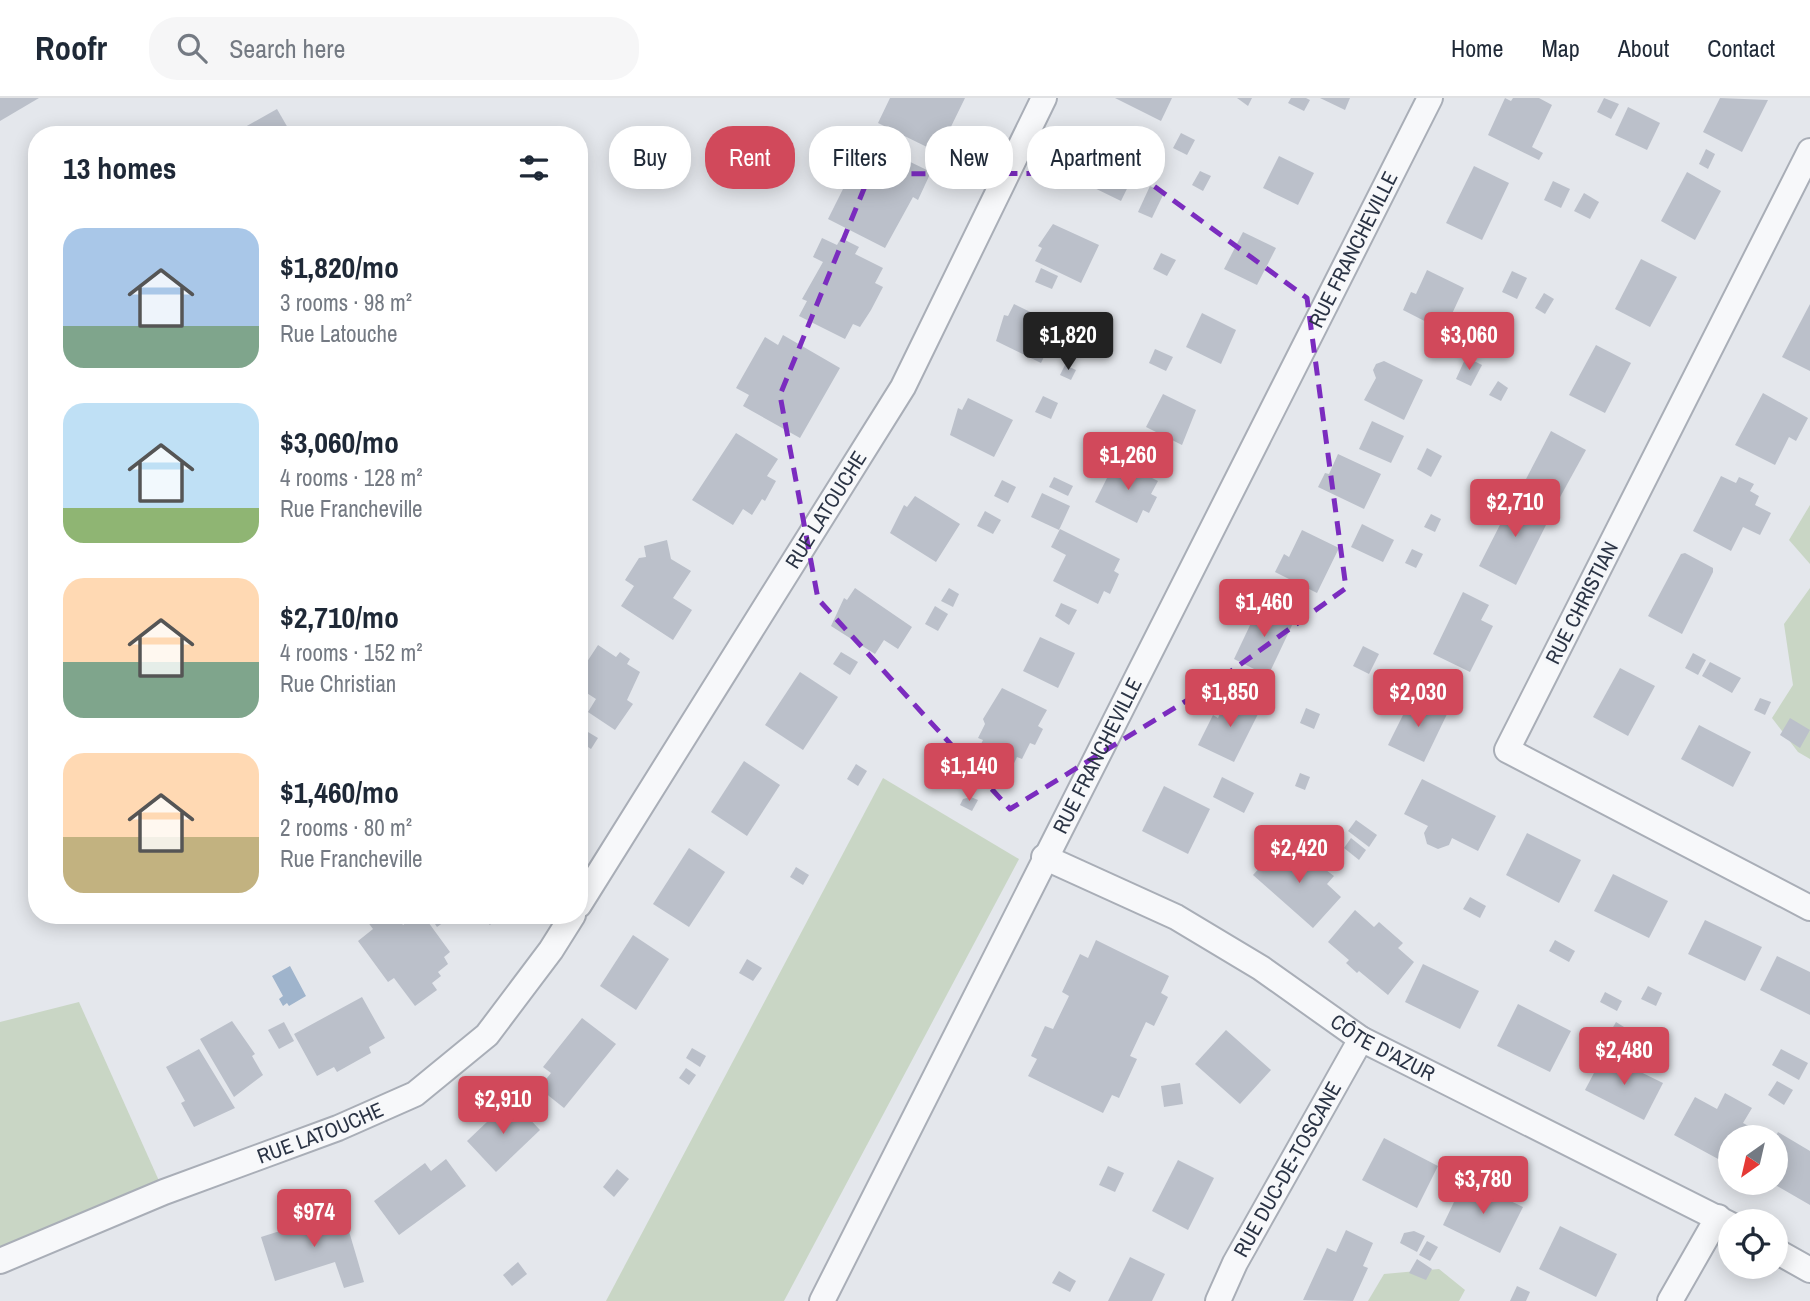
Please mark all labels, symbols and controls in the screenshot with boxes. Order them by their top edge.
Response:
search box [149,17,639,80]
text: Roofr [35,26,107,70]
icon: search [173,29,211,67]
text: Search here [229,31,345,66]
text: Home [1451,32,1503,64]
text: Map [1541,32,1580,64]
text: About [1618,32,1669,64]
text: Contact [1707,32,1775,64]
chip: Buy [609,126,691,189]
chip: Rent [705,126,795,189]
chip: Filters [809,126,911,189]
chip: New [925,126,1013,189]
chip: Apartment [1027,126,1165,189]
text: 13 homes [63,148,177,188]
icon: filters [515,149,553,187]
street label: RUE FRANCHEVILLE [1301,166,1405,332]
text: $1,820/mo [280,247,399,287]
icon: home [119,256,203,340]
text: 3 rooms · 98 m² [280,287,412,318]
pin: $1,820 [1011,313,1125,372]
pin: $3,060 [1412,313,1526,372]
text: Rue Latouche [280,318,397,349]
text: $1,820 [1039,319,1097,350]
text: $3,060 [1440,319,1498,350]
text: $3,060/mo [280,422,399,462]
icon: home [119,431,203,515]
pin: $1,260 [1071,432,1185,492]
text: $1,260 [1099,439,1157,470]
street label: RUE LATOUCHE [778,445,873,574]
text: 4 rooms · 128 m² [280,462,423,493]
pin: $2,710 [1458,480,1572,539]
text: $2,710 [1486,486,1544,517]
text: Rue Francheville [280,493,423,524]
street label: RUE CHRISTIAN [1538,537,1625,669]
pin: $1,460 [1207,580,1321,639]
text: $1,460 [1235,586,1293,617]
text: $2,710/mo [280,597,399,637]
icon: home [119,606,203,690]
text: 4 rooms · 152 m² [280,637,423,668]
text: Rue Christian [280,668,396,699]
pin: $1,850 [1173,670,1287,729]
pin: $2,030 [1361,670,1475,729]
street label: RUE FRANCHEVILLE [1046,672,1149,838]
text: $1,850 [1201,676,1259,707]
text: $2,030 [1389,676,1447,707]
pin: $1,140 [912,744,1026,803]
text: $1,140 [940,750,998,781]
text: $1,460/mo [280,772,399,812]
icon: home [119,781,203,865]
text: 2 rooms · 80 m² [280,812,412,843]
pin: $2,420 [1242,826,1356,885]
text: $2,420 [1270,832,1328,863]
text: Rue Francheville [280,843,423,874]
street label: CÔTE D'AZUR [1325,1007,1440,1088]
pin: $2,480 [1567,1028,1681,1087]
text: $2,480 [1595,1034,1653,1065]
pin: $2,910 [446,1076,560,1136]
street label: RUE DUC-DE-TOSCANE [1226,1076,1348,1262]
text: $2,910 [474,1083,532,1114]
street label: RUE LATOUCHE [253,1095,388,1170]
north arrow [1718,1125,1788,1195]
map controls [1718,1125,1788,1279]
pin: $3,780 [1426,1156,1540,1216]
text: $3,780 [1454,1163,1512,1194]
pin: $974 [273,1190,355,1249]
text: $974 [293,1196,335,1227]
button: locate [1718,1209,1788,1279]

